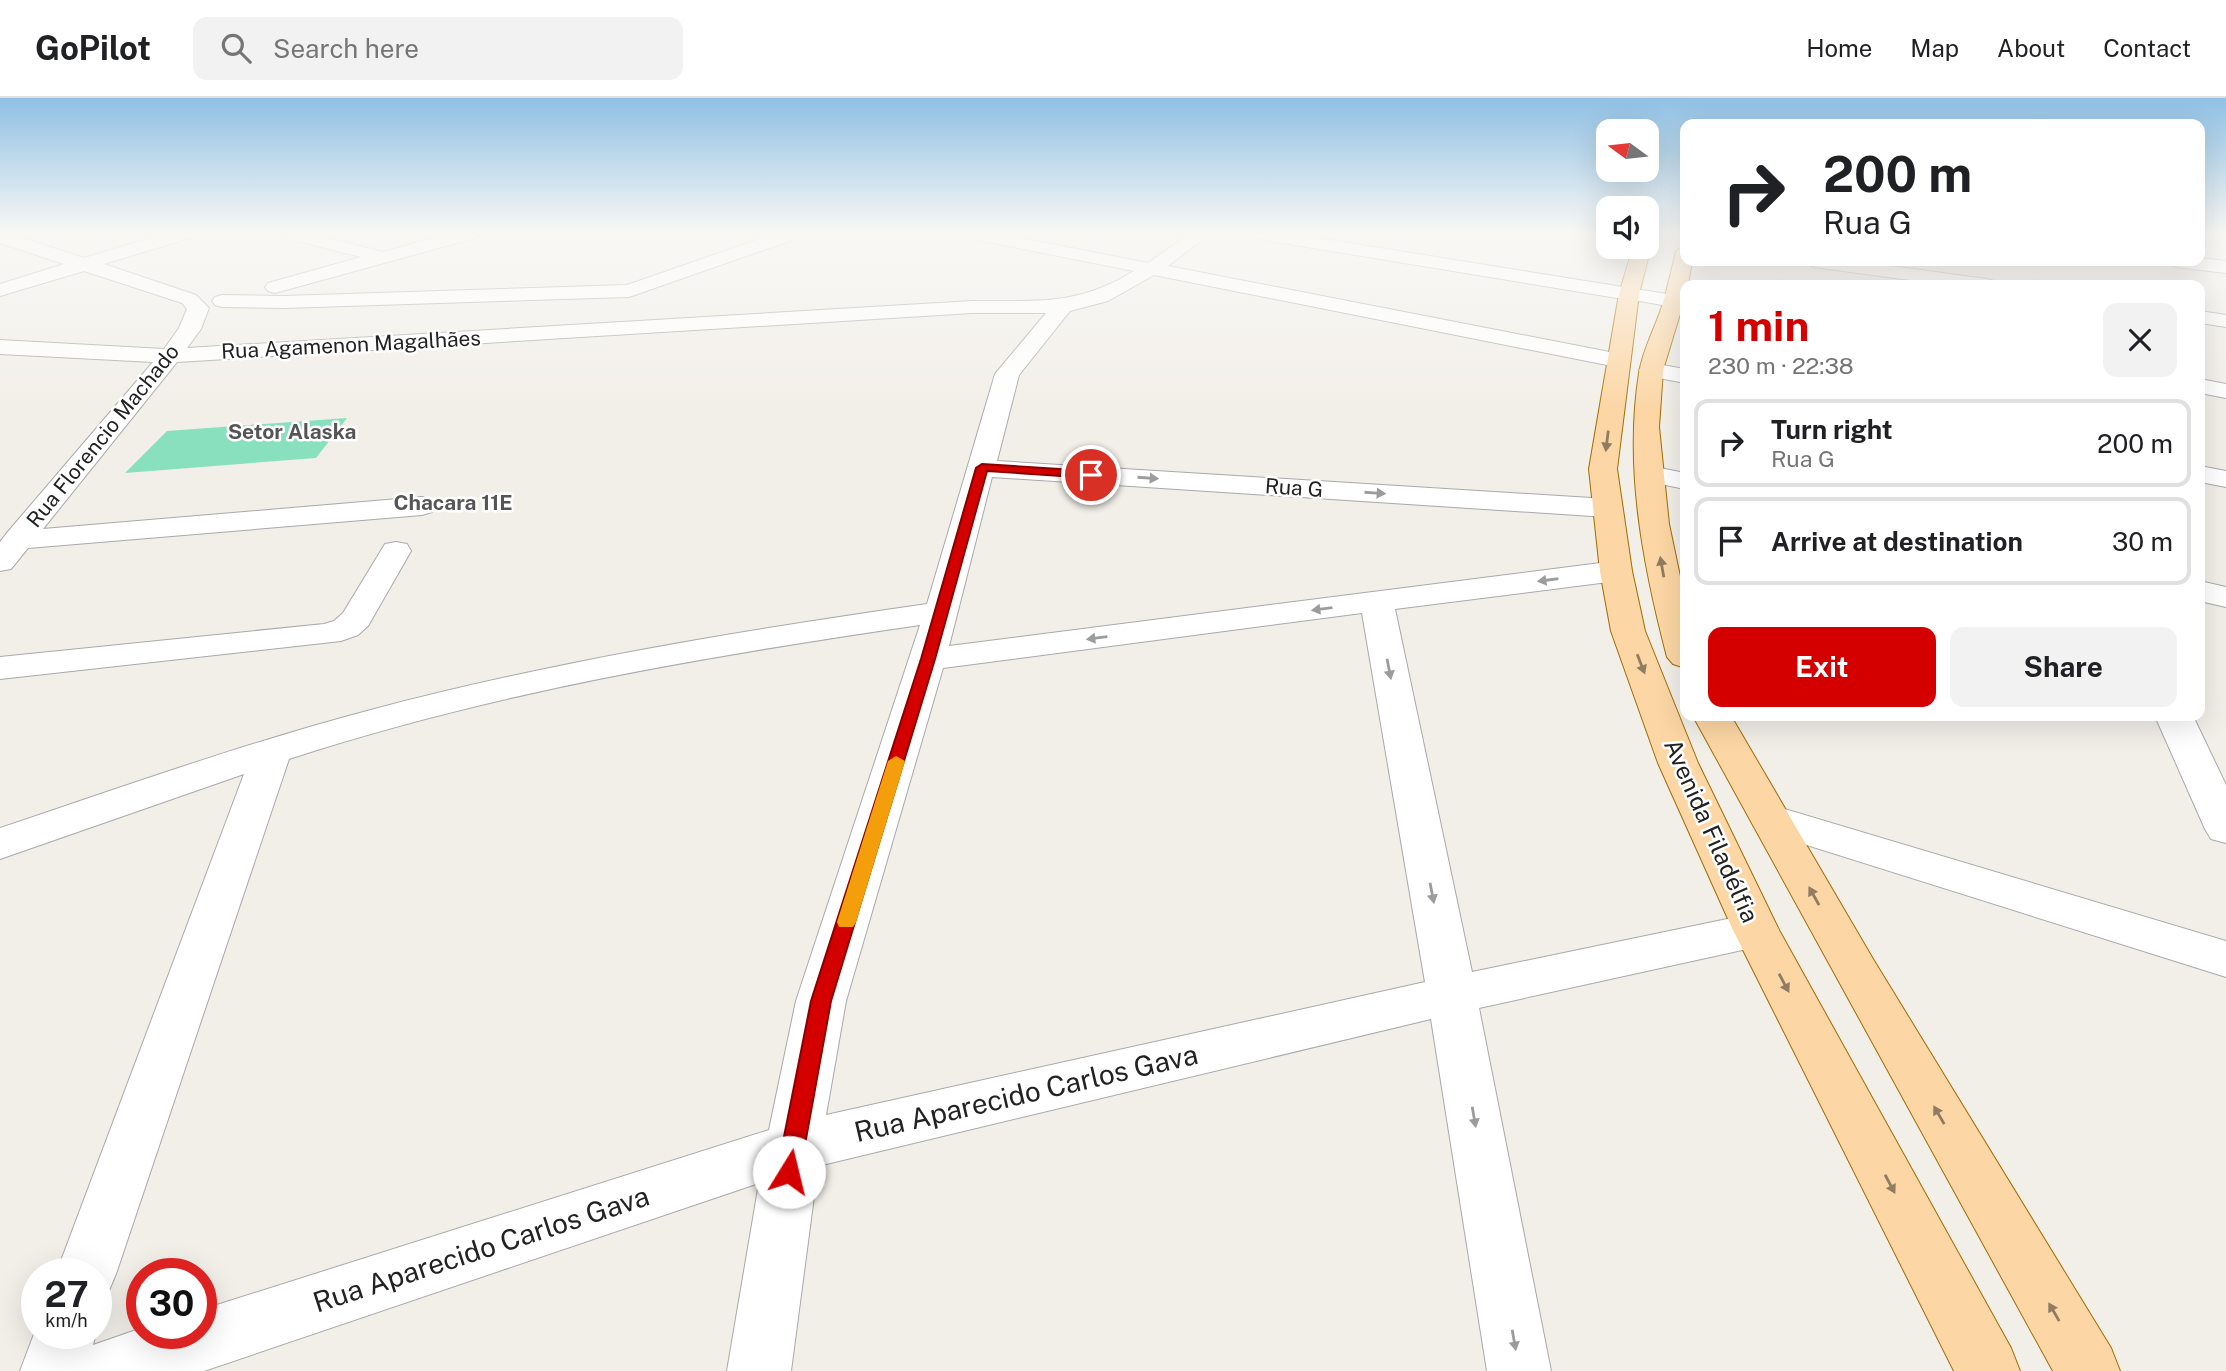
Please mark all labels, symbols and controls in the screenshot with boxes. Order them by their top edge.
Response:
search box [193,17,683,80]
text: GoPilot [35,29,151,67]
icon: search [217,29,255,67]
text: Search here [273,33,419,64]
text: Home [1806,34,1872,62]
text: Map [1910,34,1959,62]
text: About [1997,34,2065,62]
text: Contact [2103,34,2191,62]
north arrow [1596,119,1659,182]
map controls [1596,119,1659,259]
text: 200 m [1823,145,1972,203]
icon: right [1708,147,1799,238]
button: sound [1596,196,1659,259]
text: Rua G [1823,204,1912,241]
text: 1 min [1708,301,1809,350]
button: close [2103,303,2177,377]
street label: Rua Agamenon Magalhães [220,325,481,364]
street label: Rua Florencio Machado [21,339,184,532]
text: 230 m · 22:38 [1708,352,1854,379]
text: Turn right [1771,414,1893,445]
district label: Setor Alaska [228,419,356,444]
icon: right [1712,424,1750,462]
text: 200 m [2097,428,2173,459]
one-way arrow [1601,430,1612,452]
pin [1061,445,1121,505]
text: Rua G [1771,445,1835,472]
icon: arrive [1072,456,1110,494]
one-way arrow [1137,473,1159,484]
street label: Rua G [1264,473,1324,502]
one-way arrow [1364,488,1386,499]
district label: Chacara 11E [393,490,513,515]
icon: arrive [1712,522,1750,560]
text: Arrive at destination [1771,526,2023,557]
text: 30 m [2112,526,2173,557]
one-way arrow [1656,556,1667,578]
one-way arrow [1537,574,1559,585]
one-way arrow [1311,604,1333,615]
button: Exit [1708,627,1936,707]
button: Share [1950,627,2177,707]
one-way arrow [1086,633,1108,644]
one-way arrow [1635,654,1646,675]
one-way arrow [1384,658,1395,680]
street label: Avenida Filadélfia [1659,734,1765,927]
one-way arrow [1427,882,1438,904]
one-way arrow [1808,887,1820,906]
one-way arrow [1778,973,1790,993]
street label: Rua Aparecido Carlos Gava [851,1037,1201,1148]
one-way arrow [1468,1106,1479,1128]
one-way arrow [1933,1106,1946,1125]
position arrow [752,1135,826,1209]
one-way arrow [1883,1175,1895,1195]
street label: Rua Aparecido Carlos Gava [309,1179,653,1319]
speed limit sign: 30 [126,1258,217,1349]
text: 27 [44,1274,89,1315]
one-way arrow [2048,1302,2060,1322]
text: km/h [45,1310,88,1331]
one-way arrow [1509,1329,1520,1351]

